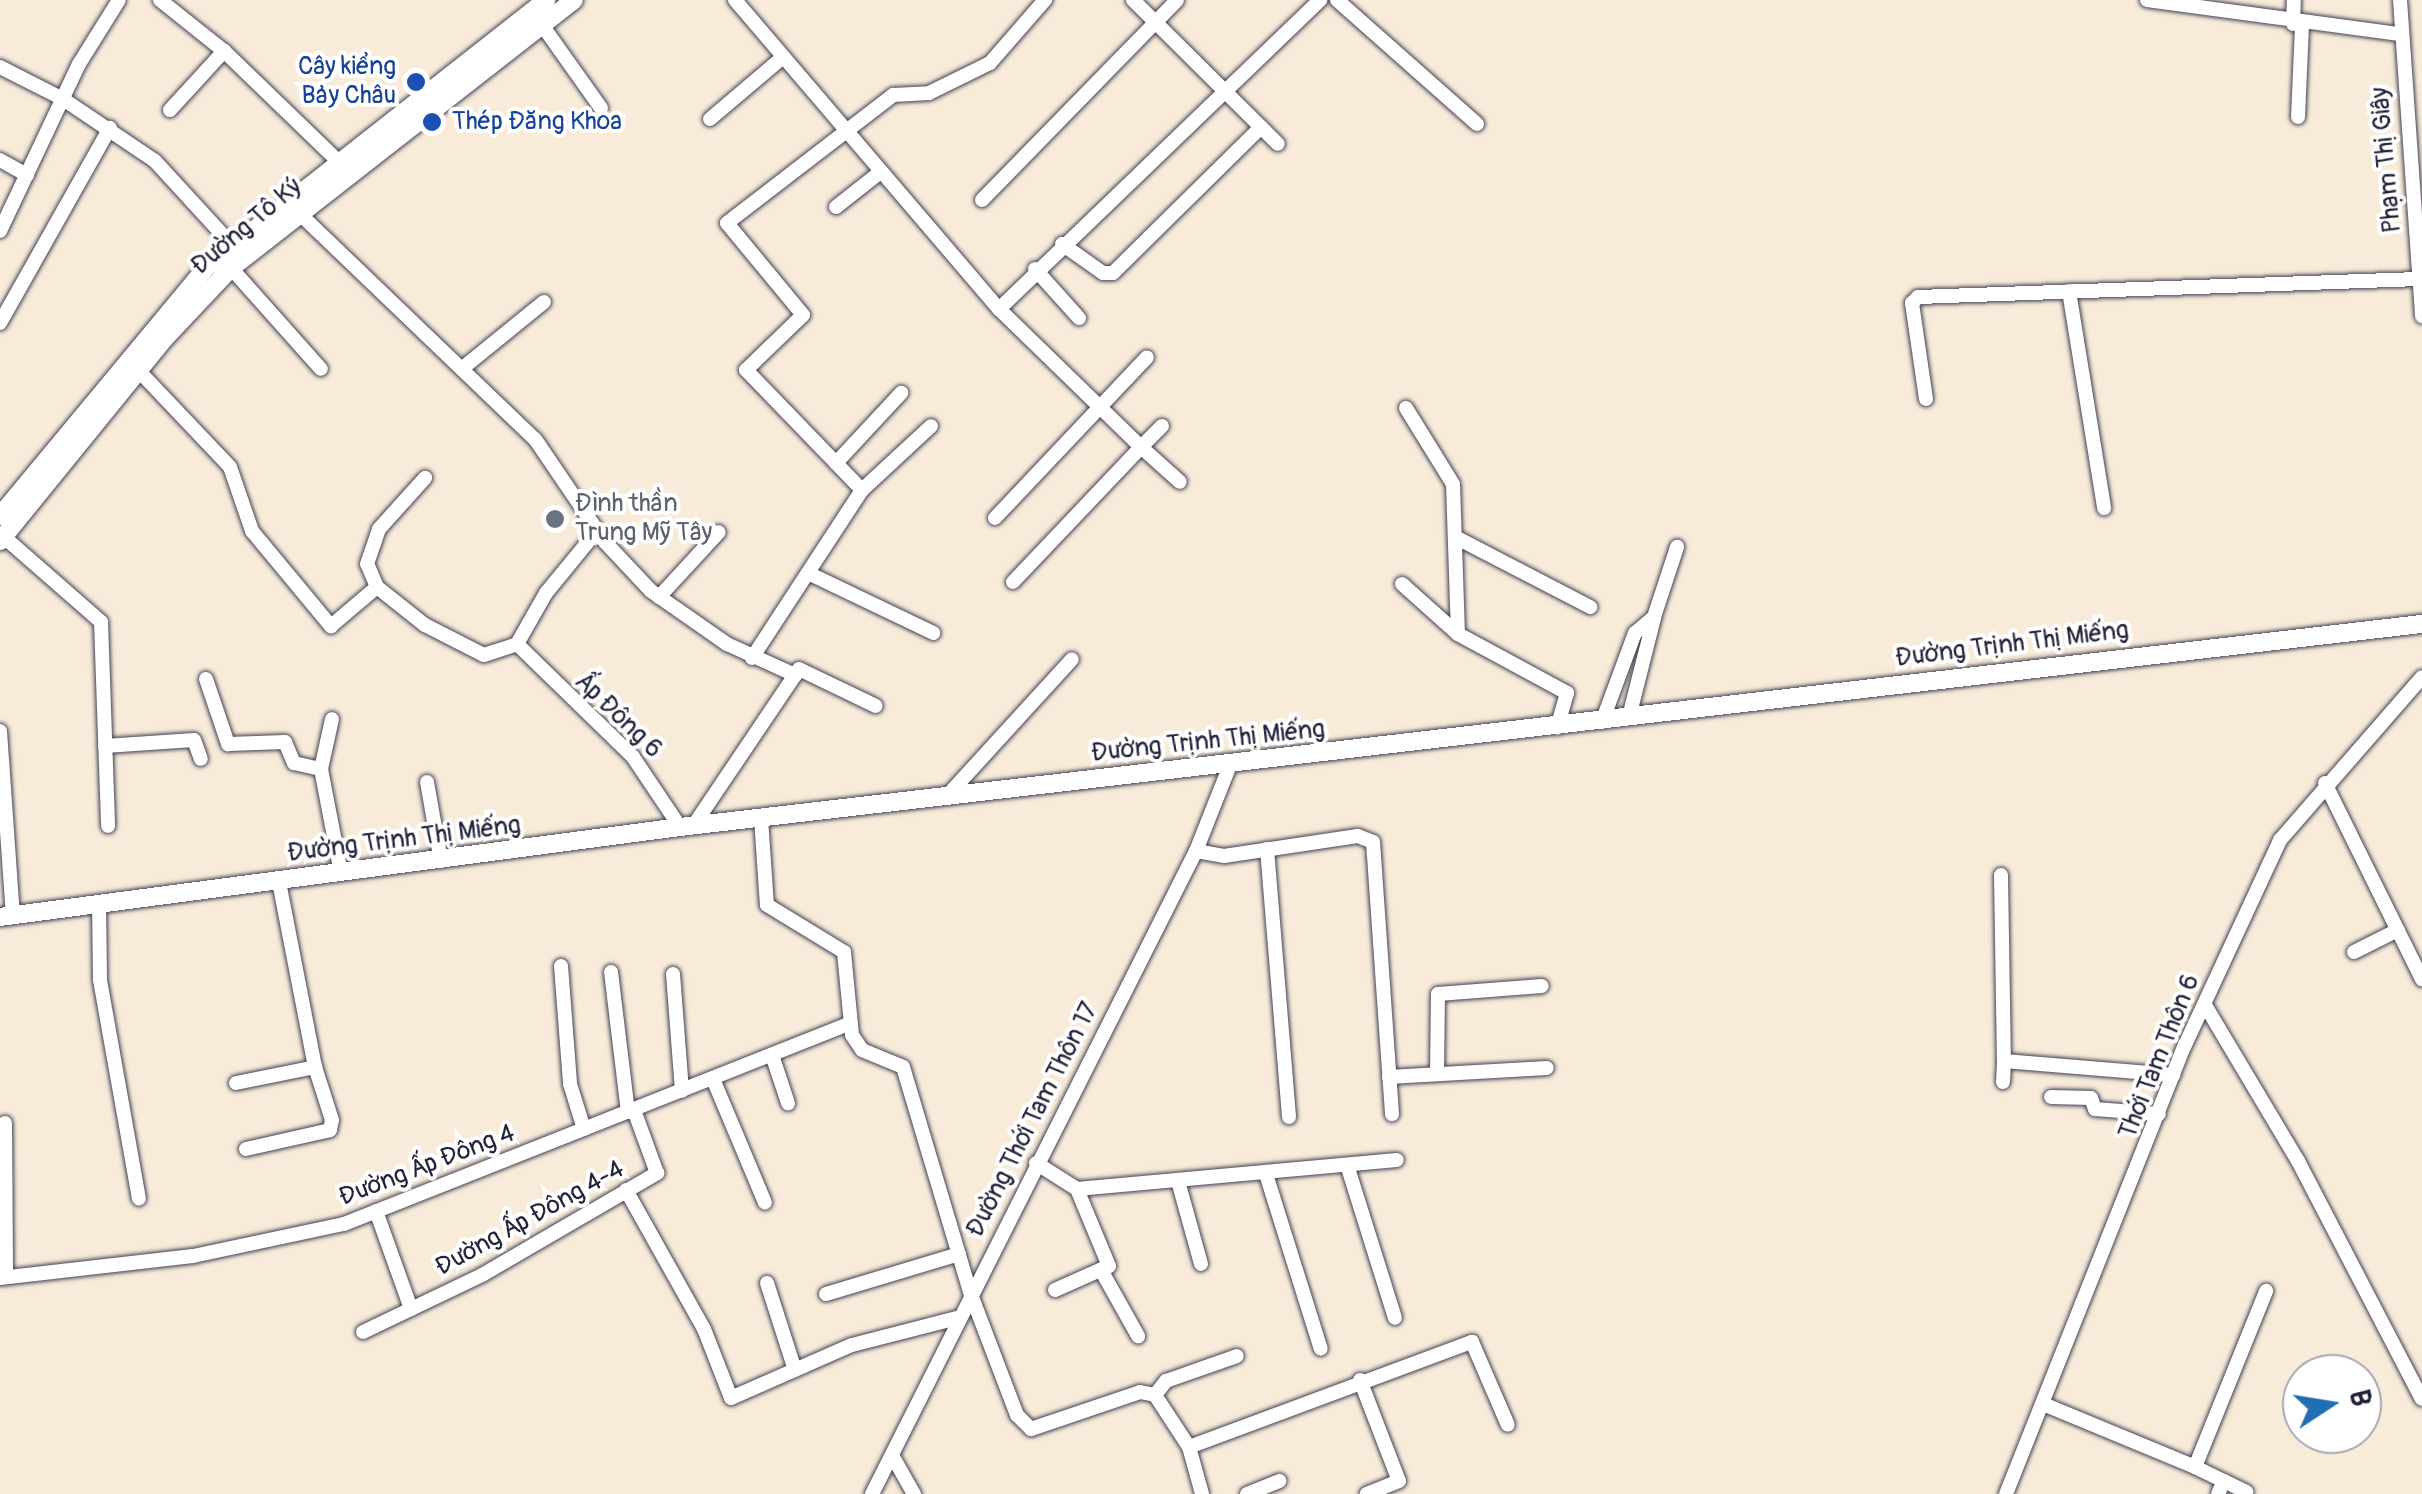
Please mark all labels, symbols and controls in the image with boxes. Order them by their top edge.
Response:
place label: Cây kiểng Bảy Châu [298,53,396,112]
marker: Cây kiểng Bảy Châu [405,71,427,93]
street label: Phạm Thị Giây [2366,86,2408,234]
place label: Thép Đăng Khoa [452,107,622,137]
marker: Thép Đăng Khoa [421,111,443,133]
street label: Đường Tô Ký [186,172,308,282]
place label: Đình thần Trung Mỹ Tây [575,490,712,549]
marker: Đình thần Trung Mỹ Tây [544,508,566,530]
street label: Đường Trịnh Thị Miếng [1894,616,2130,674]
street label: Ấp Đông 6 [568,667,668,765]
street label: Đường Trịnh Thị Miếng [1090,715,1326,769]
street label: Đường Trịnh Thị Miếng [286,811,522,869]
street label: Thới Tam Thôn 6 [2113,970,2207,1144]
street label: Đường Thới Tam Thôn 17 [961,998,1105,1242]
street label: Đường Ấp Đông 4 [335,1119,519,1213]
street label: Đường Ấp Đông 4-4 [431,1155,629,1283]
north arrow [2282,1354,2382,1454]
text: B [2341,1387,2379,1409]

